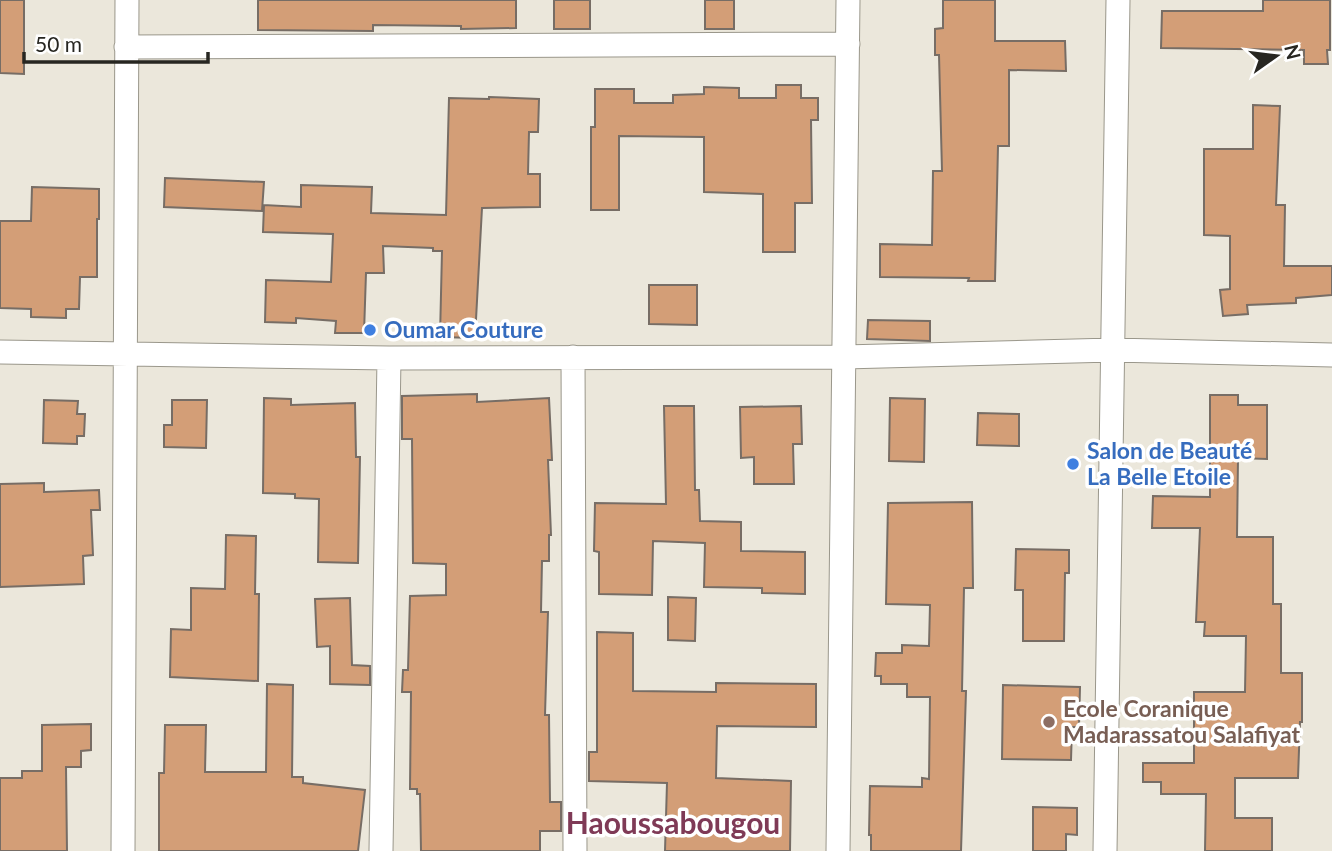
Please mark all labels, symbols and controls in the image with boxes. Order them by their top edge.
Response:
scale bar [24,21,208,65]
north arrow [1241,21,1311,91]
text: 50 m [35,31,82,56]
text: N [1280,42,1306,62]
place label: Oumar Couture [384,315,543,343]
marker: Oumar Couture [362,322,378,338]
place label: Salon de Beauté La Belle Etoile [1087,436,1252,490]
marker: Salon de Beauté La Belle Etoile [1065,456,1081,472]
place label: Ecole Coranique Madarassatou Salafiyat [1063,694,1300,748]
marker: Ecole Coranique Madarassatou Salafiyat [1041,714,1057,730]
district label: Haoussabougou [566,804,780,840]

